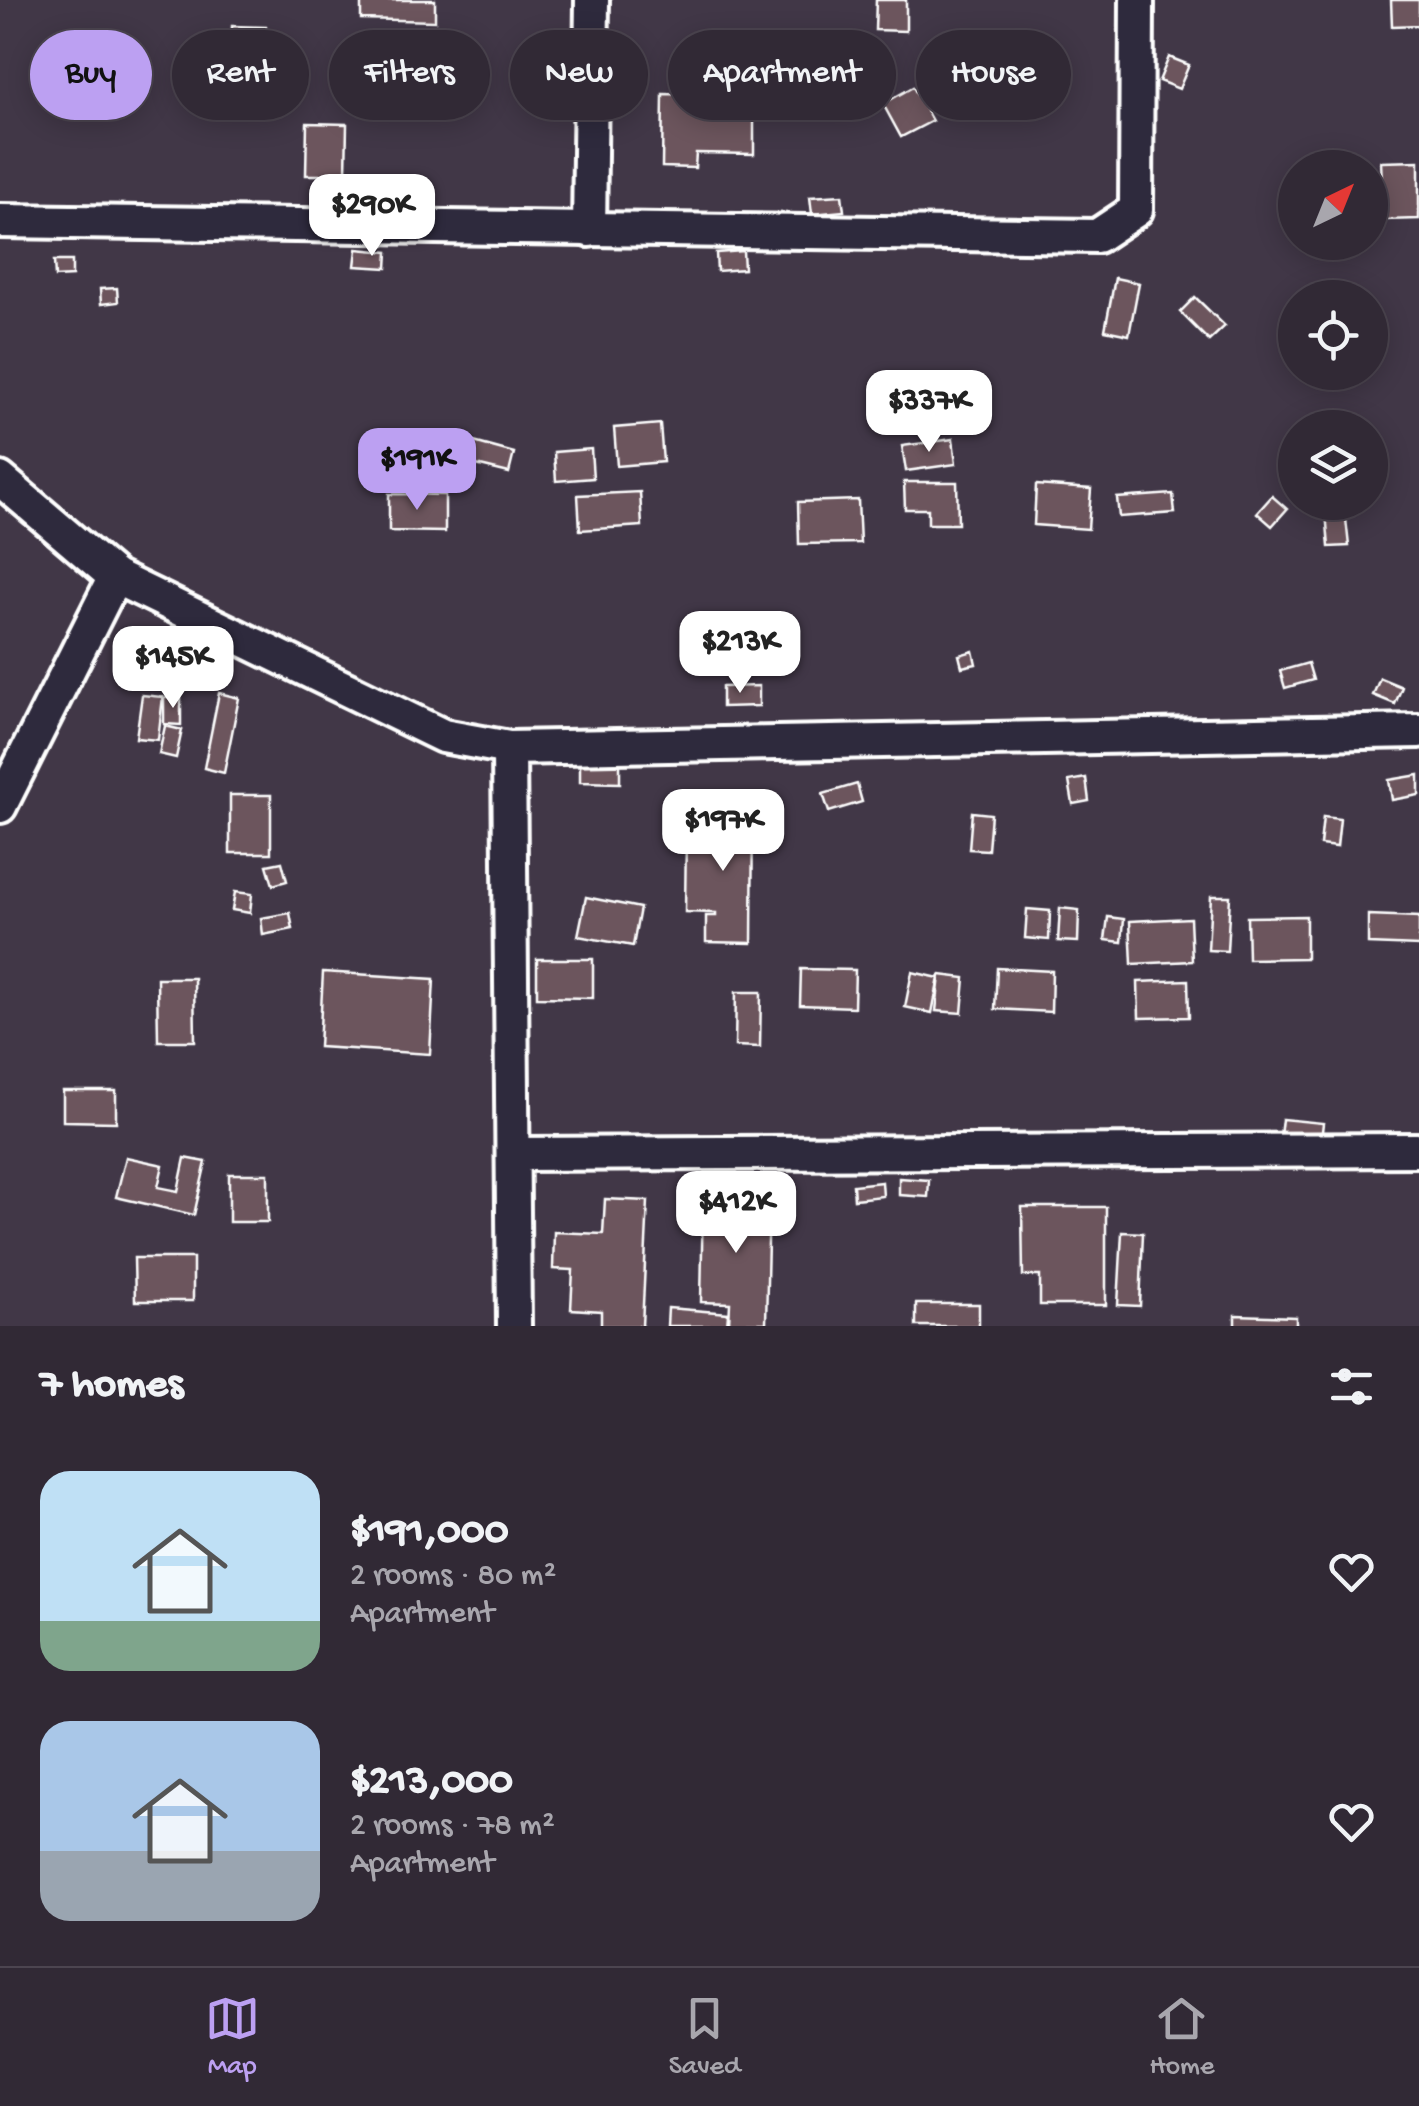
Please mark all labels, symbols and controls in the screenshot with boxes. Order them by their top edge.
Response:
chip: Buy [30,30,152,120]
chip: Rent [172,30,309,120]
chip: Filters [329,30,490,120]
chip: New [510,30,648,120]
chip: Apartment [668,30,896,120]
chip: House [916,30,1071,120]
north arrow [1278,150,1388,260]
map controls [1278,150,1388,520]
pin: $290K [302,174,442,259]
text: $290K [331,187,413,225]
button: locate [1278,280,1388,390]
pin: $337K [859,370,999,455]
text: $337K [888,383,970,421]
button: layers [1278,410,1388,520]
pin: $191K [347,428,487,513]
text: $191K [380,441,454,479]
pin: $213K [670,611,810,696]
text: $213K [701,624,779,662]
pin: $145K [103,626,243,711]
text: $145K [135,639,211,677]
pin: $197K [653,789,793,874]
text: $197K [684,802,762,840]
pin: $412K [666,1171,806,1256]
text: $412K [698,1184,774,1222]
icon: filters [1324,1359,1379,1414]
text: 7 homes [40,1362,183,1411]
text: $191,000 [350,1509,509,1558]
icon: home [120,1511,240,1631]
icon: heart [1324,1544,1379,1599]
text: 2 rooms · 80 m² [350,1558,556,1596]
text: Apartment [350,1596,494,1634]
text: $213,000 [350,1759,513,1808]
icon: home [120,1761,240,1881]
icon: heart [1324,1794,1379,1849]
text: 2 rooms · 78 m² [350,1808,555,1846]
text: Apartment [350,1846,494,1884]
tab: Map [205,1991,260,2084]
tab: Saved [669,1991,740,2084]
tab: Home [1150,1991,1214,2084]

